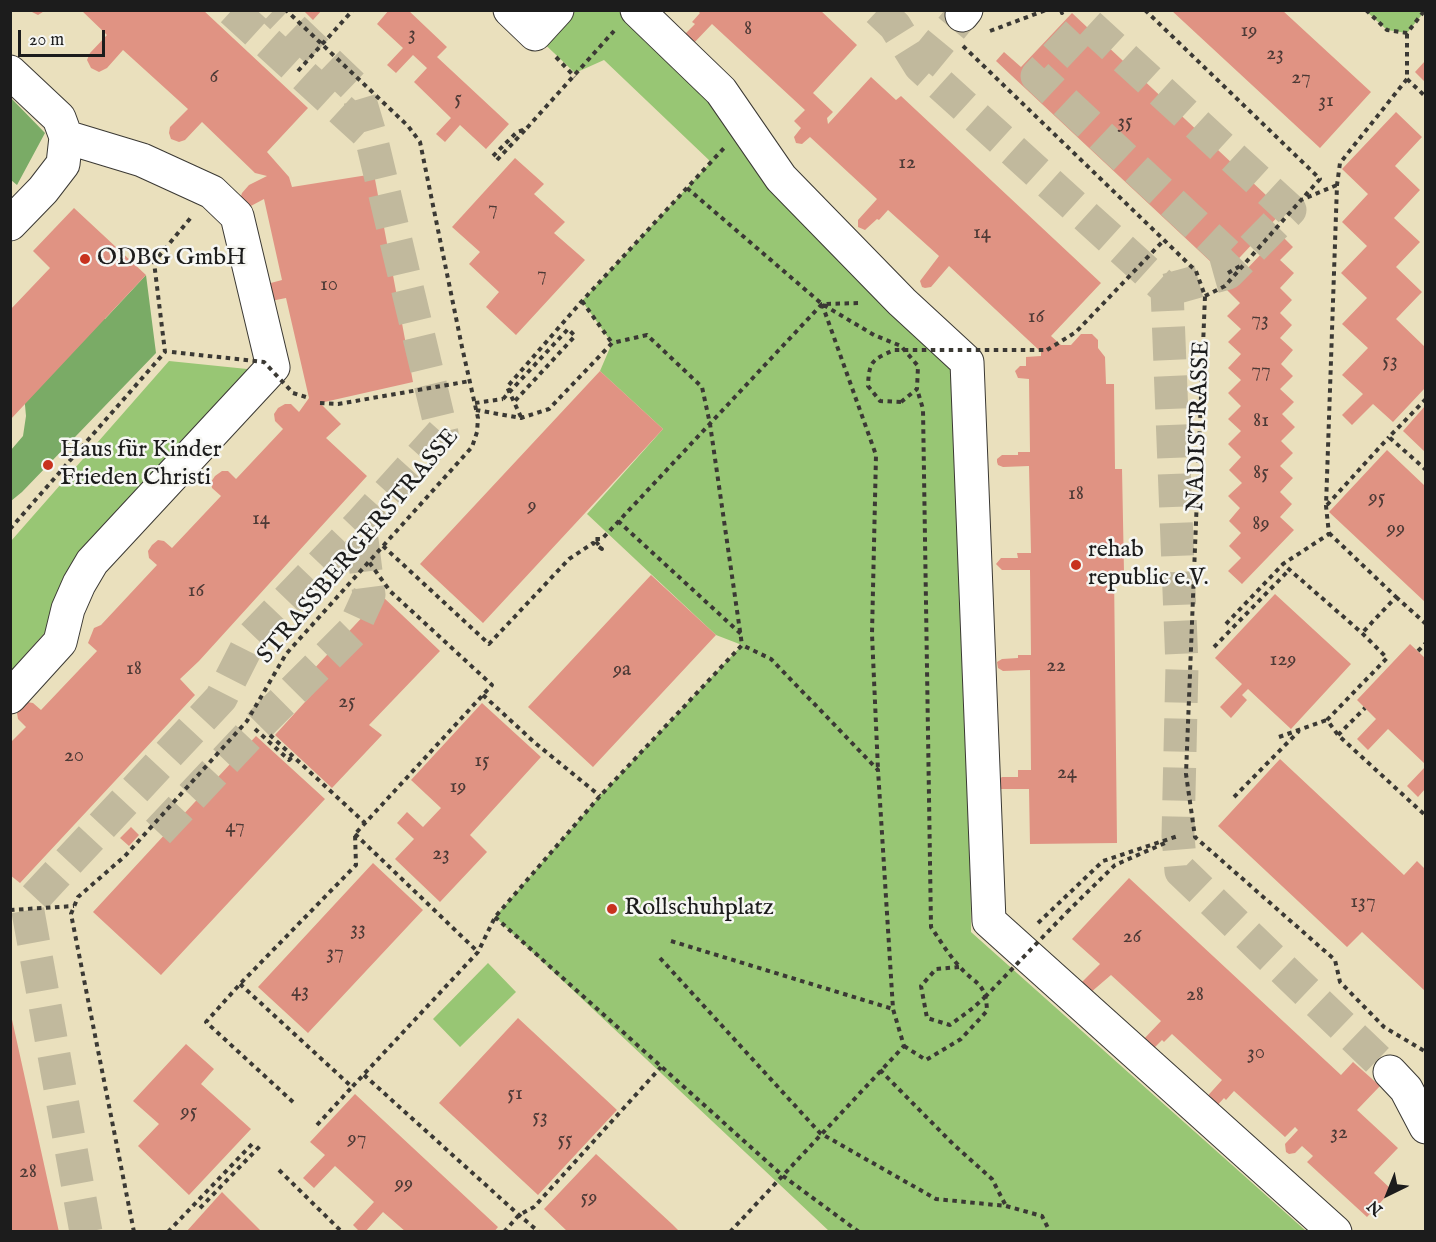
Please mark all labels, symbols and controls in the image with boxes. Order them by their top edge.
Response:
house number: 8 [744,17,752,43]
scale bar [21,18,108,56]
house number: 19 [1241,19,1257,45]
house number: 3 [408,22,416,48]
text: 20 m [29,29,64,52]
house number: 23 [1266,42,1284,68]
house number: 6 [210,65,218,91]
house number: 27 [1291,66,1311,92]
house number: 5 [454,87,462,113]
house number: 31 [1318,89,1334,115]
house number: 35 [1117,110,1133,136]
house number: 12 [898,151,916,177]
house number: 7 [488,197,498,223]
house number: 14 [973,221,991,247]
place label: ODBG GmbH [97,245,246,273]
marker: ODBG GmbH [78,252,92,266]
house number: 7 [537,263,547,289]
house number: 10 [320,273,338,299]
house number: 16 [1028,305,1044,331]
house number: 73 [1251,308,1269,334]
street label: NADISTRASSE [1183,340,1217,512]
house number: 53 [1382,349,1398,375]
house number: 77 [1251,359,1271,385]
house number: 81 [1253,409,1269,435]
street label: STRASSBERGERSTRASSE [252,424,466,670]
place label: Haus für Kinder Frieden Christi [60,437,221,493]
marker: Haus für Kinder Frieden Christi [41,458,55,472]
house number: 85 [1253,461,1269,487]
house number: 18 [1068,482,1084,508]
house number: 95 [1369,486,1385,512]
house number: 9 [527,494,537,520]
house number: 14 [252,507,270,533]
house number: 89 [1252,512,1270,538]
house number: 99 [1387,517,1405,543]
place label: rehab republic e.V. [1088,537,1209,593]
marker: rehab republic e.V. [1069,558,1083,572]
house number: 16 [188,579,204,605]
house number: 129 [1270,648,1296,674]
house number: 22 [1046,654,1066,680]
house number: 18 [126,657,142,683]
house number: 9a [613,658,631,684]
house number: 25 [338,690,356,716]
house number: 20 [64,744,84,770]
house number: 15 [474,749,490,775]
house number: 24 [1057,761,1077,787]
house number: 19 [450,775,466,801]
house number: 47 [225,815,245,841]
house number: 23 [432,842,450,868]
house number: 137 [1350,890,1376,916]
place label: Rollschuhplatz [624,895,774,923]
marker: Rollschuhplatz [605,902,619,916]
house number: 33 [350,917,366,943]
house number: 26 [1123,925,1141,951]
house number: 37 [326,941,344,967]
house number: 43 [291,979,309,1005]
house number: 28 [1186,983,1204,1009]
house number: 30 [1247,1041,1265,1067]
house number: 51 [507,1082,523,1108]
house number: 95 [181,1100,197,1126]
house number: 53 [532,1105,548,1131]
house number: 32 [1330,1121,1348,1147]
house number: 97 [348,1127,366,1153]
house number: 55 [557,1128,573,1154]
house number: 28 [19,1160,37,1186]
north arrow [1358,1164,1418,1224]
house number: 99 [395,1172,413,1198]
house number: 59 [581,1186,597,1212]
text: N [1364,1195,1388,1219]

